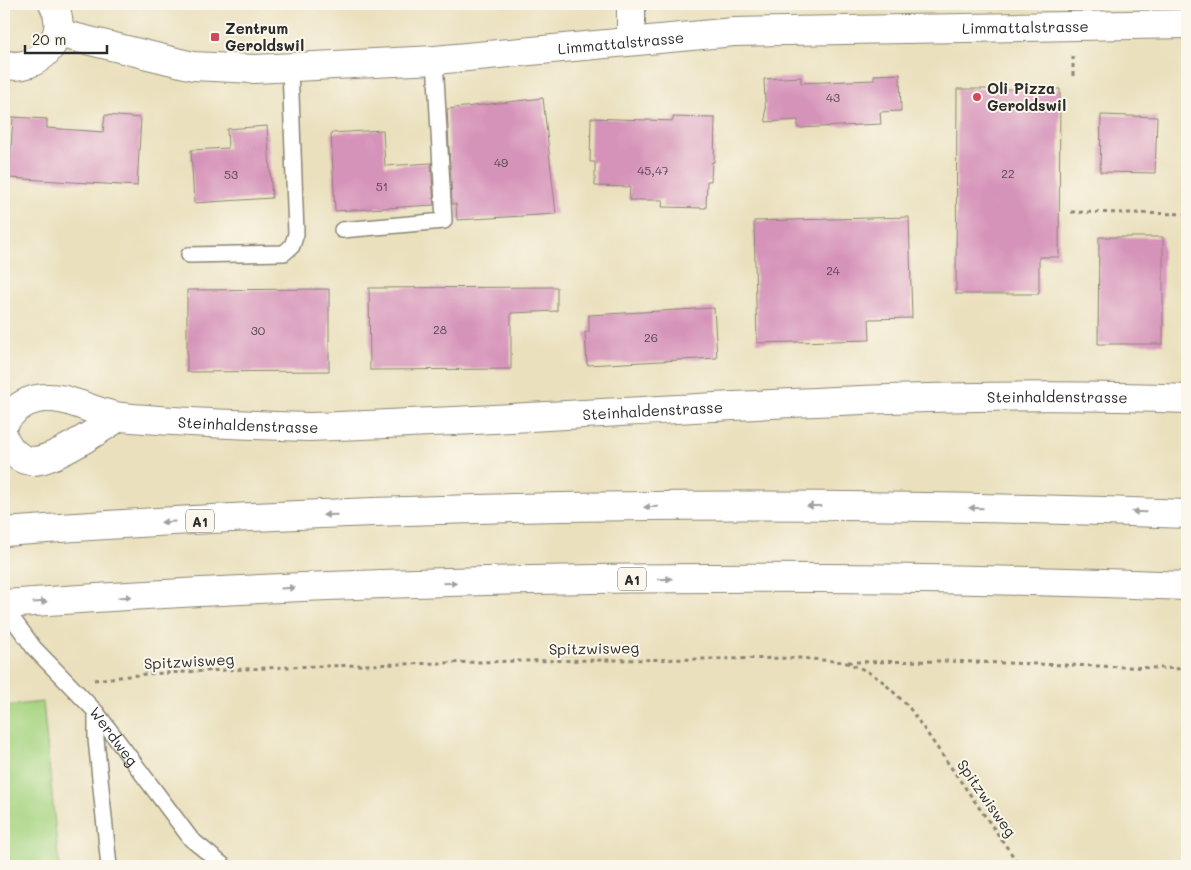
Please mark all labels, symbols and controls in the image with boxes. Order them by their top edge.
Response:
street label: Limmattalstrasse [962,16,1089,38]
place label: Zentrum Geroldswil [225,18,304,55]
scale bar [25,22,108,54]
street label: Limmattalstrasse [557,27,685,58]
text: 20 m [32,29,66,49]
marker: Zentrum Geroldswil [209,31,221,43]
place label: Oli Pizza Geroldswil [987,78,1066,115]
house number: 43 [826,89,840,105]
marker: Oli Pizza Geroldswil [971,91,983,103]
house number: 49 [494,154,508,170]
house number: 45,47 [637,162,669,178]
house number: 22 [1001,165,1015,181]
house number: 53 [224,166,238,182]
house number: 51 [376,178,388,194]
house number: 24 [826,262,840,278]
house number: 28 [433,321,447,337]
house number: 30 [251,322,266,338]
house number: 26 [644,329,658,345]
street label: Steinhaldenstrasse [987,386,1128,407]
street label: Steinhaldenstrasse [582,396,723,424]
street label: Steinhaldenstrasse [177,411,319,437]
one-way arrow [805,502,821,510]
one-way arrow [643,503,659,511]
one-way arrow [968,504,984,512]
one-way arrow [1130,508,1146,516]
road number: A1 [186,510,214,532]
one-way arrow [322,511,338,519]
one-way arrow [160,519,176,527]
road number: A1 [618,568,646,590]
one-way arrow [657,575,673,583]
one-way arrow [442,578,458,586]
one-way arrow [280,584,296,592]
one-way arrow [118,592,134,600]
one-way arrow [33,597,49,605]
street label: Spitzwisweg [549,637,640,659]
street label: Spitzwisweg [143,649,235,673]
street label: Werdweg [85,702,143,770]
street label: Spitzwisweg [953,755,1021,841]

